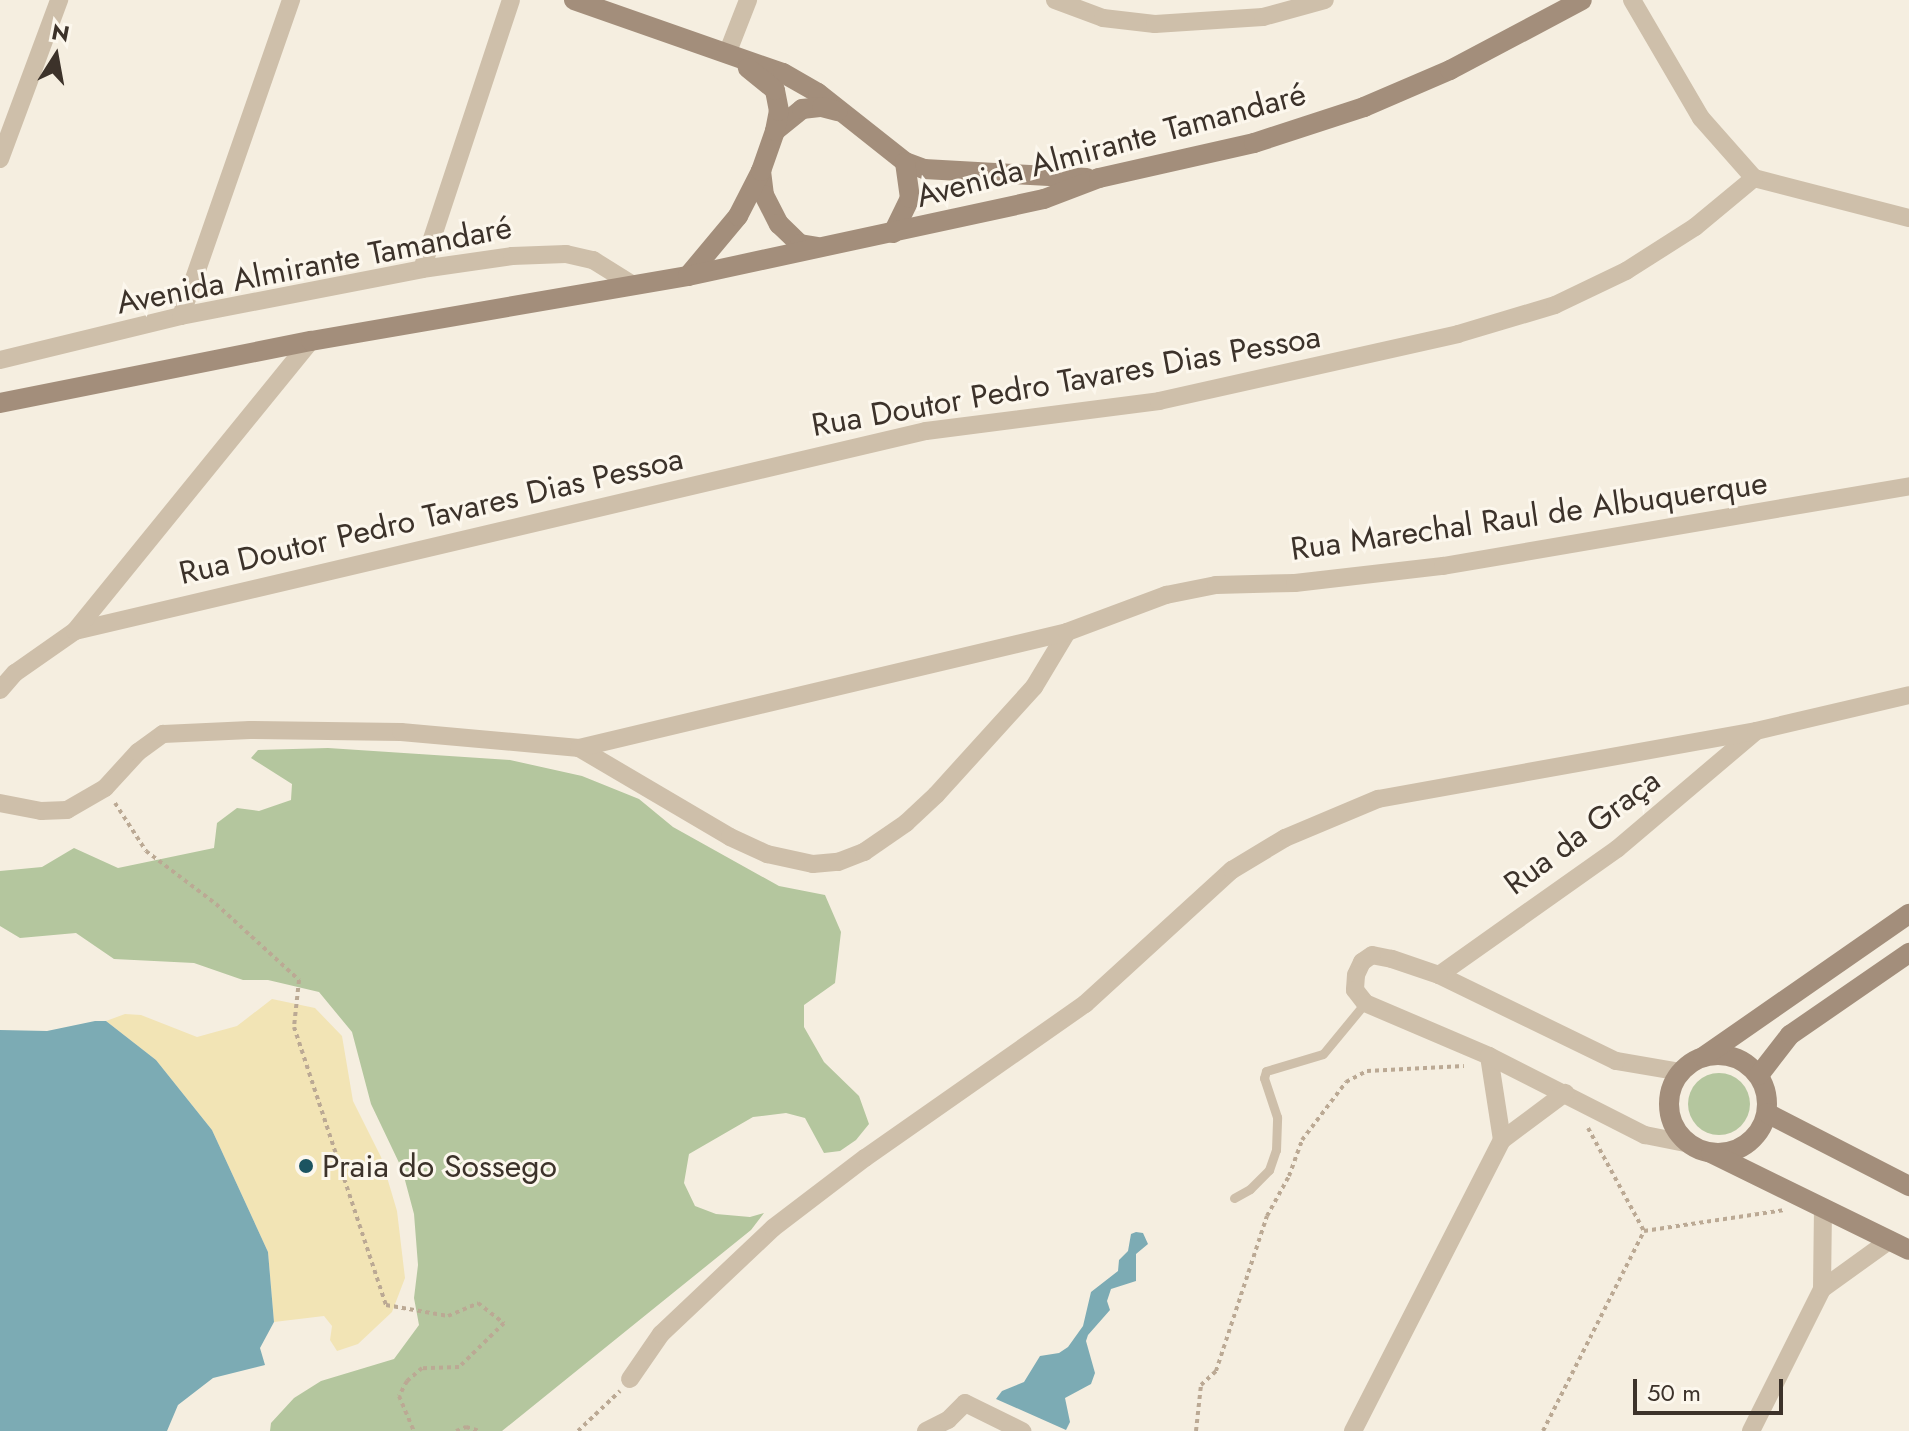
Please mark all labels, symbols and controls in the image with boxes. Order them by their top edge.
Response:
text: N [49,15,72,50]
north arrow [16,16,96,96]
street label: Avenida Almirante Tamandaré [912,74,1310,216]
street label: Avenida Almirante Tamandaré [113,208,515,322]
street label: Rua Doutor Pedro Tavares Dias Pessoa [809,317,1323,445]
street label: Rua Doutor Pedro Tavares Dias Pessoa [175,439,687,593]
street label: Rua Marechal Raul de Albuquerque [1288,464,1770,568]
street label: Rua da Graça [1497,761,1667,903]
place label: Praia do Sossego [322,1147,557,1185]
marker: Praia do Sossego [297,1157,315,1175]
scale bar [1637,1363,1787,1413]
text: 50 m [1647,1375,1701,1410]

